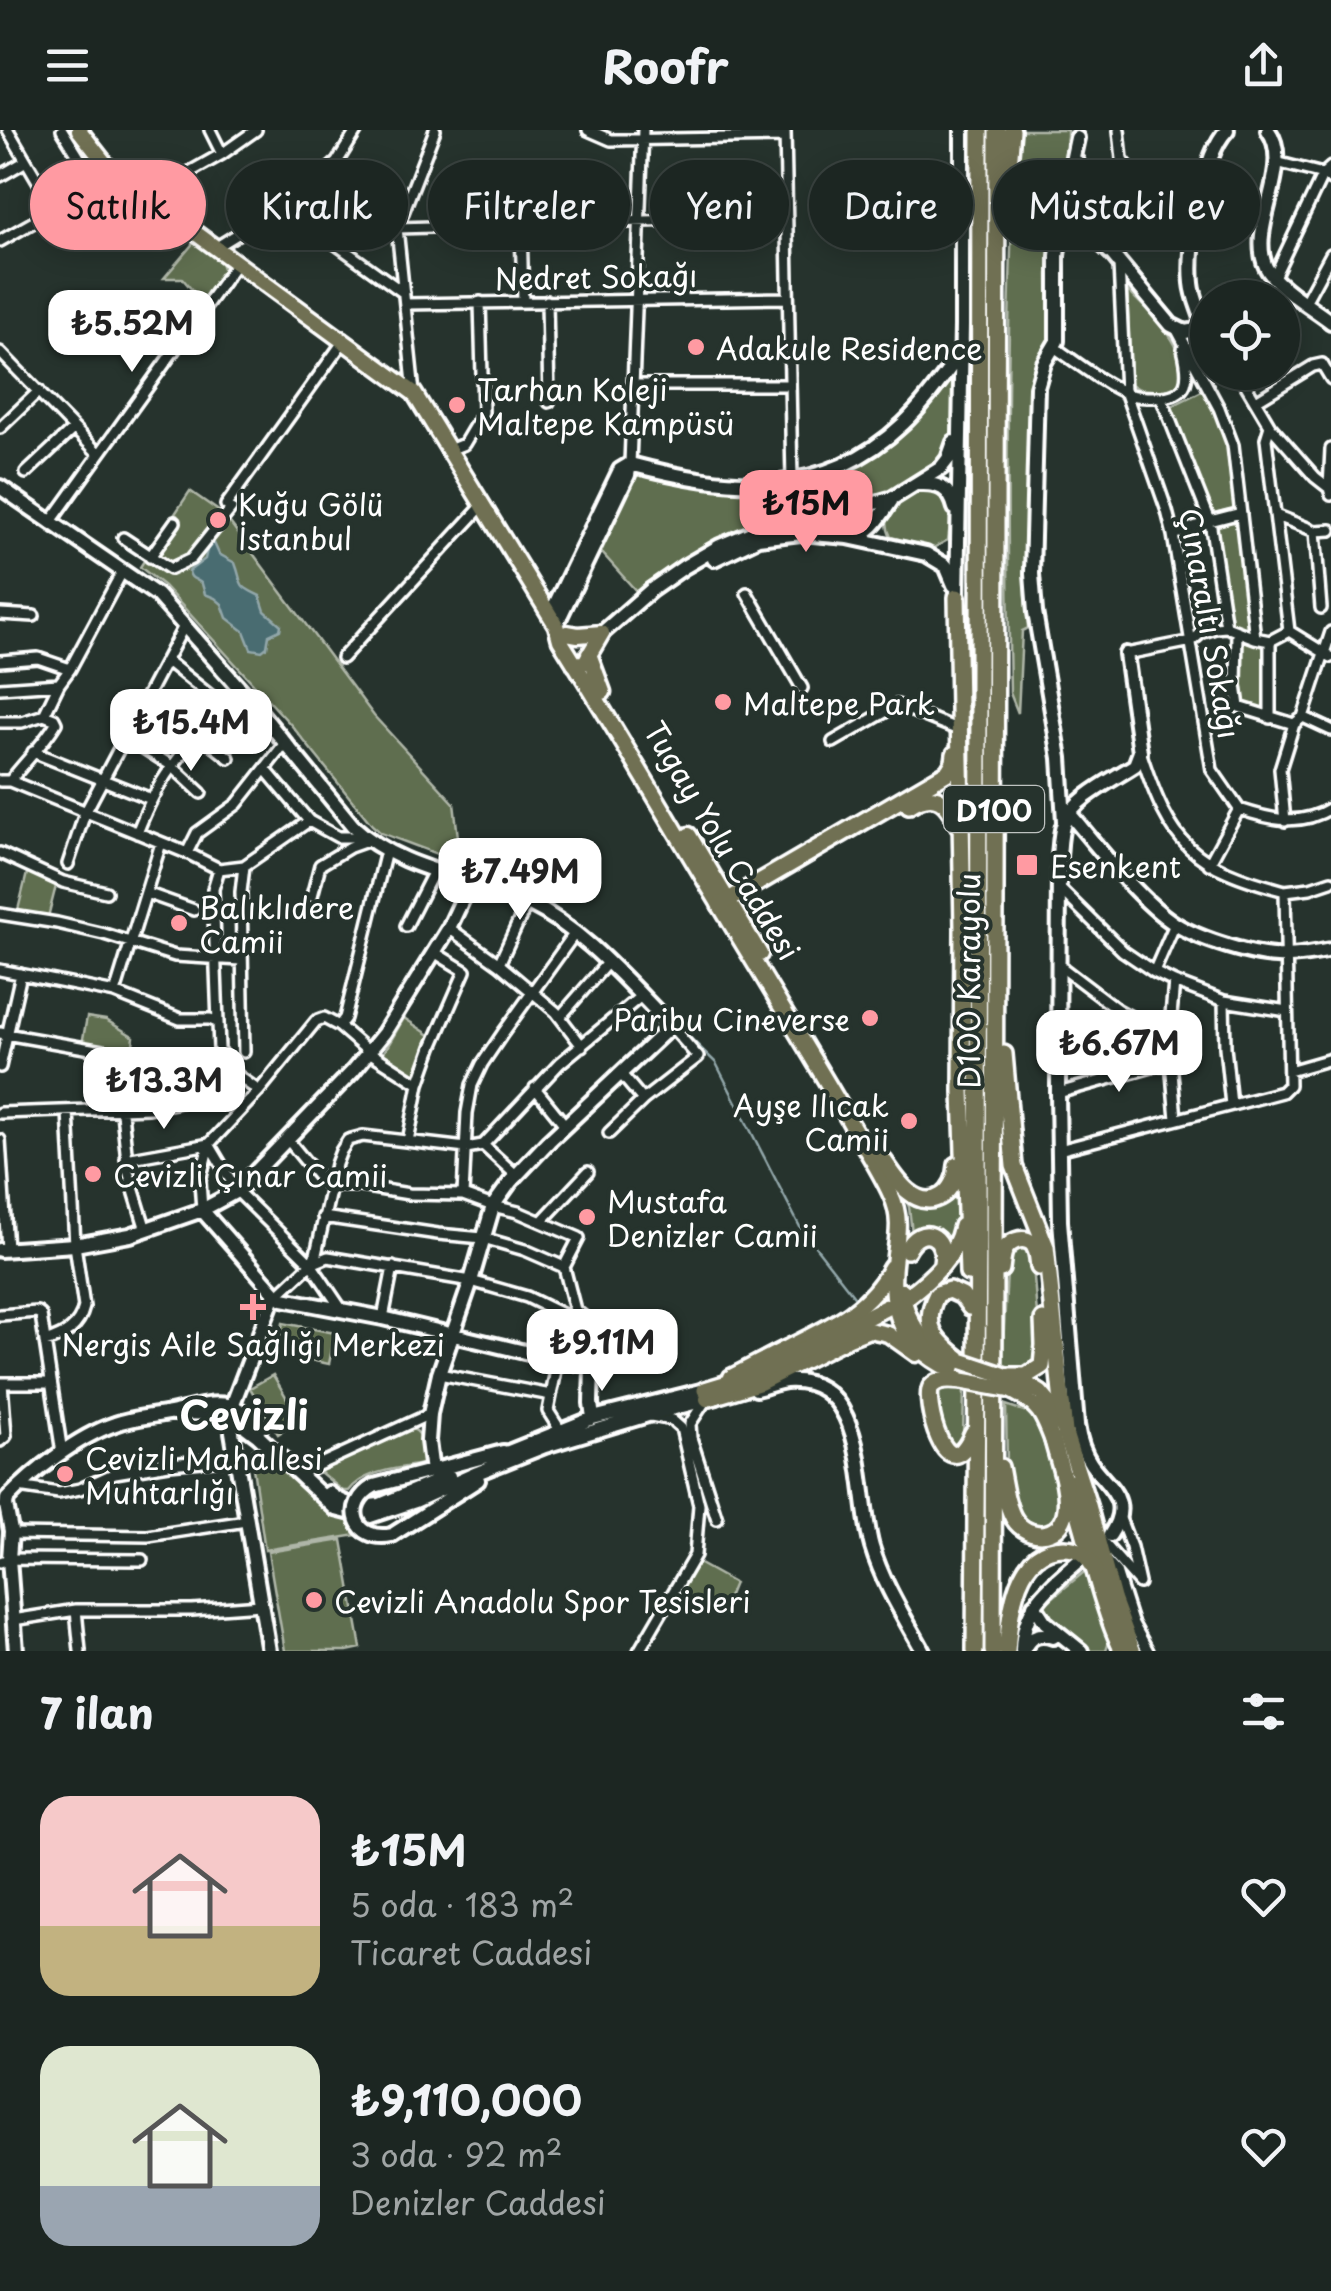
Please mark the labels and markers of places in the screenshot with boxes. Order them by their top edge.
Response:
pin: ₺5.52M [51,290,213,375]
place label: Adakule Residence [716,325,983,370]
marker: Adakule Residence [685,336,707,358]
place label: Tarhan Koleji Maltepe Kampüsü [477,366,734,445]
marker: Tarhan Koleji Maltepe Kampüsü [446,394,468,416]
pin: ₺15M [747,470,865,555]
place label: Kuğu Gölü İstanbul [238,481,383,560]
marker: Kuğu Gölü İstanbul [207,509,229,531]
place label: Maltepe Park [743,680,935,725]
pin: ₺15.4M [110,689,272,774]
marker: Maltepe Park [712,691,734,713]
pin: ₺7.49M [439,838,601,923]
place label: Esenkent [1050,843,1181,888]
marker: Esenkent [1014,852,1040,878]
place label: Balıklıdere Camii [199,884,354,963]
marker: Balıklıdere Camii [168,912,190,934]
place label: Paribu Cineverse [613,996,850,1041]
marker: Paribu Cineverse [859,1007,881,1029]
pin: ₺6.67M [1038,1010,1200,1095]
pin: ₺13.3M [83,1047,245,1132]
place label: Ayşe Ilıcak Camii [733,1082,889,1161]
marker: Ayşe Ilıcak Camii [898,1110,920,1132]
place label: Cevizli Çınar Camii [113,1152,388,1197]
marker: Cevizli Çınar Camii [82,1163,104,1185]
place label: Mustafa Denizler Camii [607,1178,818,1257]
marker: Mustafa Denizler Camii [576,1206,598,1228]
marker: Nergis Aile Sağlığı Merkezi [240,1294,266,1320]
pin: ₺9.11M [521,1309,683,1394]
place label: Nergis Aile Sağlığı Merkezi [61,1321,445,1366]
place label: Cevizli Mahallesi Muhtarlığı [85,1435,323,1514]
marker: Cevizli Mahallesi Muhtarlığı [54,1463,76,1485]
place label: Cevizli Anadolu Spor Tesisleri [334,1578,751,1623]
marker: Cevizli Anadolu Spor Tesisleri [303,1589,325,1611]

